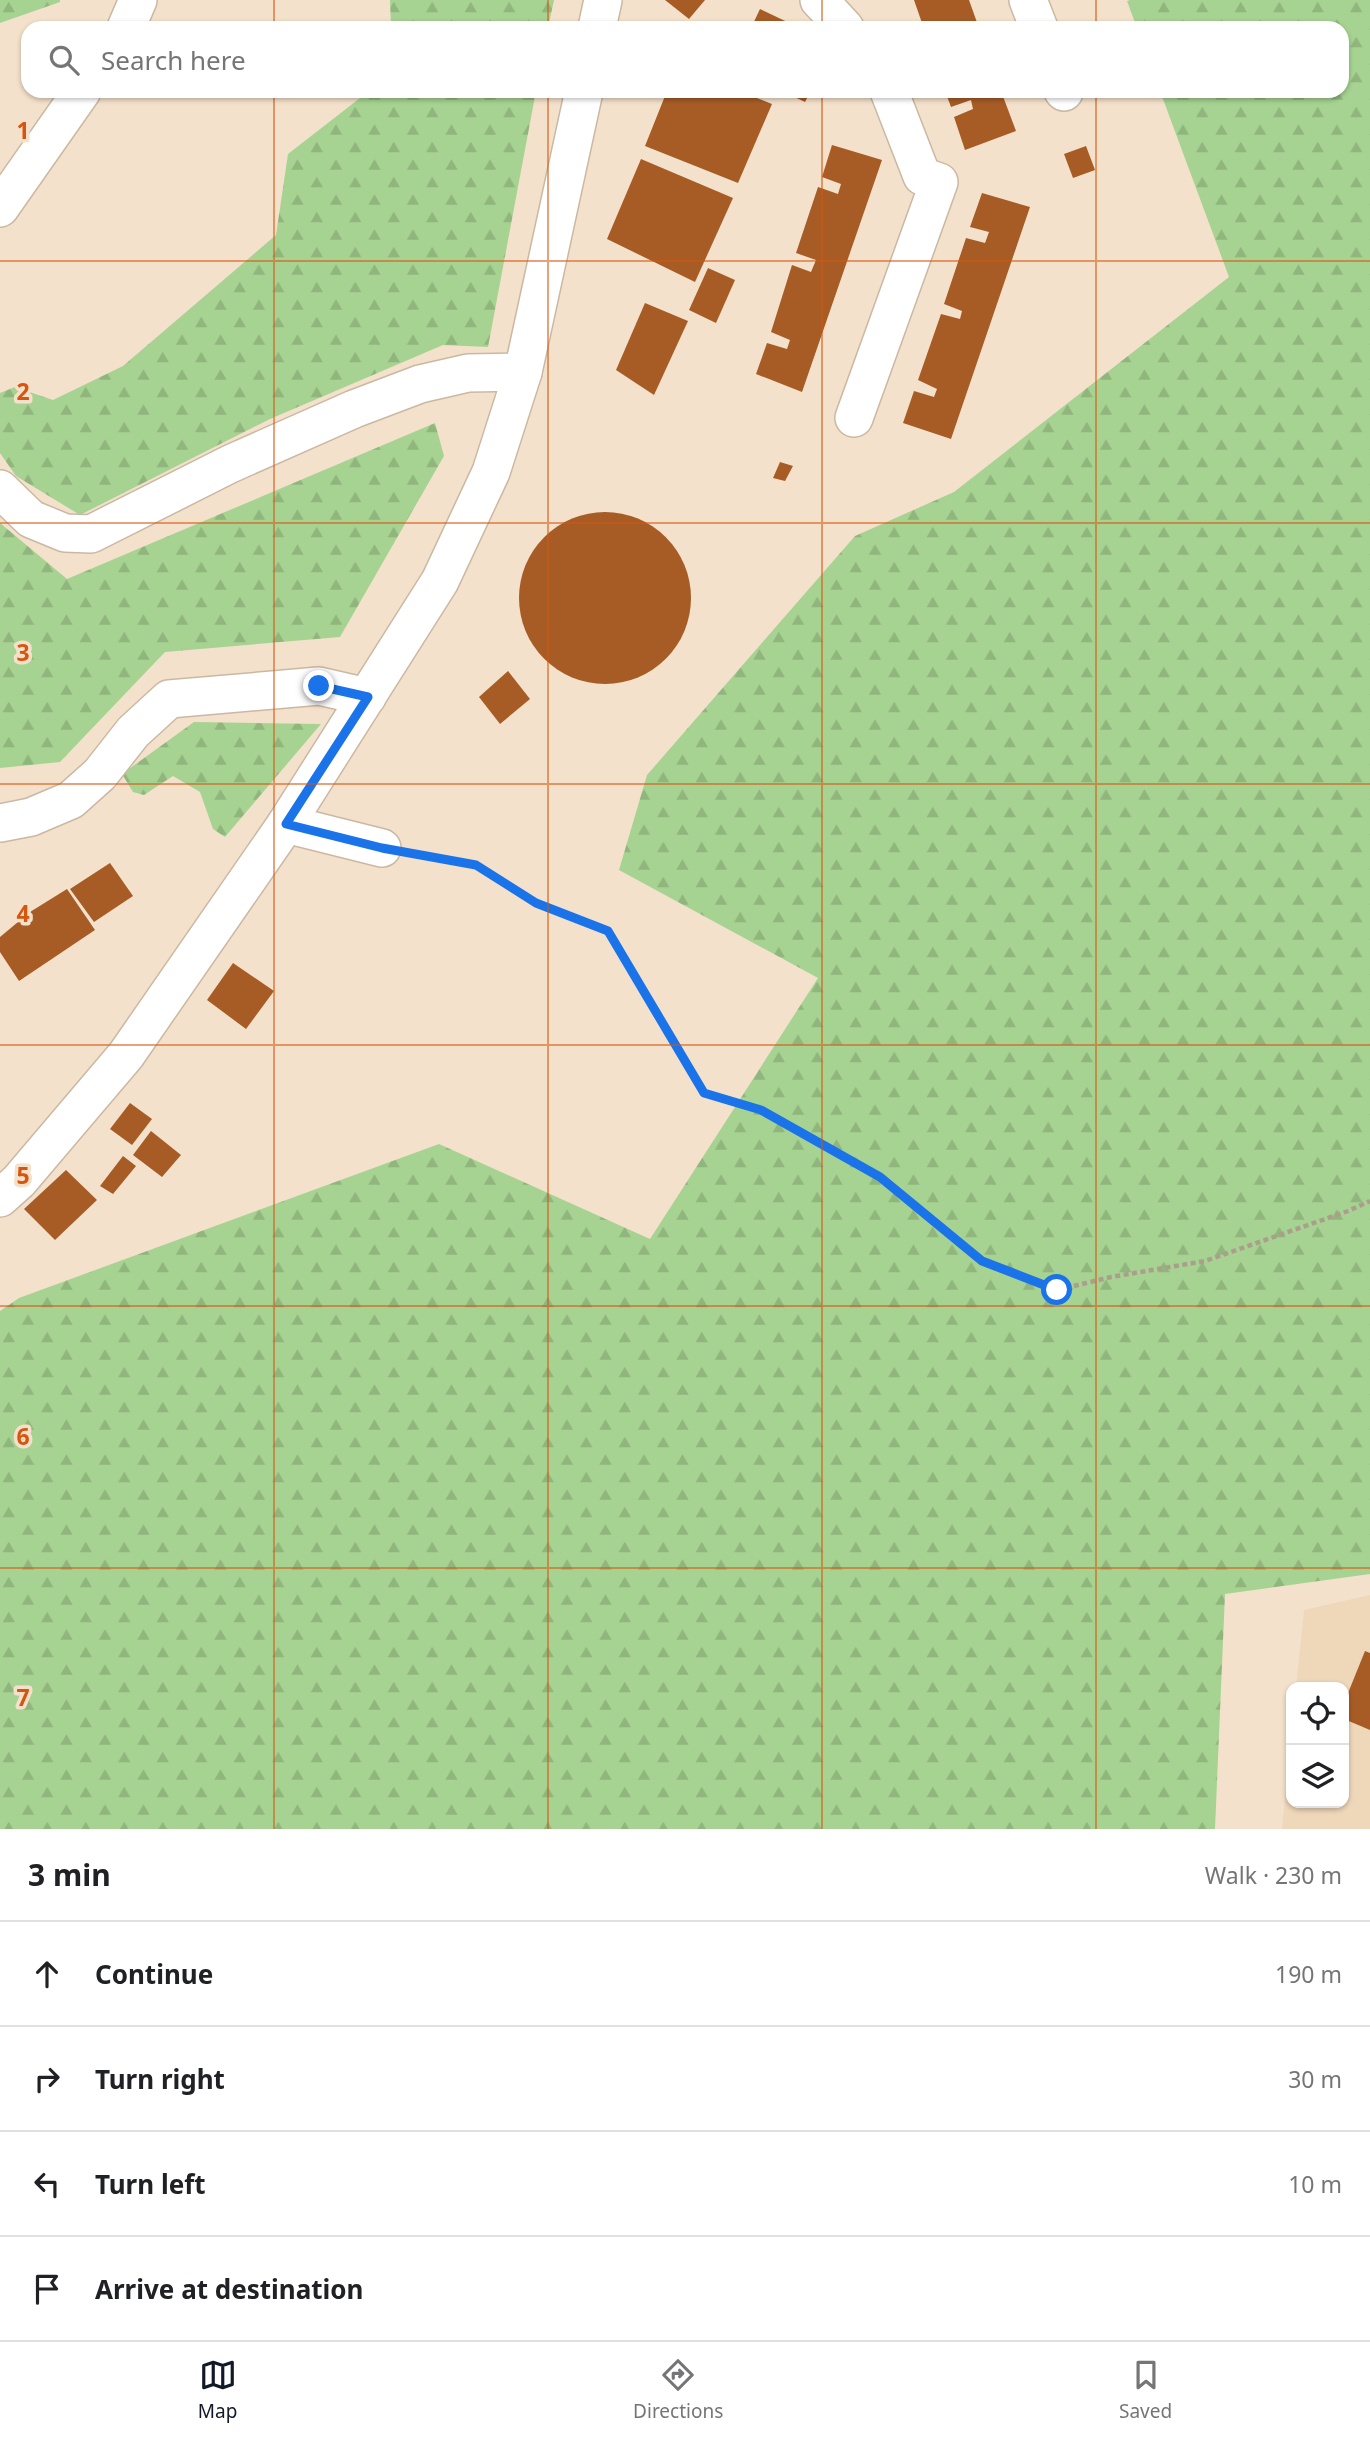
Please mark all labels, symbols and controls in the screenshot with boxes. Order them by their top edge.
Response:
search box [21,21,1349,98]
icon: search [45,41,83,79]
text: Search here [101,42,246,78]
text: 1 [16,114,30,146]
text: 2 [16,375,30,407]
text: 3 [16,636,30,668]
route end [303,670,334,701]
text: 4 [16,897,30,929]
text: 5 [16,1159,30,1191]
route start [1041,1274,1072,1305]
text: 6 [16,1420,30,1452]
text: 7 [16,1681,30,1713]
map controls [1286,1682,1349,1808]
button: locate [1286,1682,1349,1745]
button: layers [1286,1745,1349,1808]
text: 3 min [28,1854,111,1895]
text: Walk · 230 m [1205,1859,1342,1891]
icon: ahead [28,1955,66,1993]
text: Continue [95,1956,213,1992]
text: 190 m [1275,1958,1342,1990]
icon: right [28,2060,66,2098]
text: Turn right [95,2061,225,2097]
text: 30 m [1288,2063,1342,2095]
icon: left [28,2165,66,2203]
text: Turn left [95,2166,206,2202]
text: 10 m [1288,2168,1342,2200]
icon: arrive [28,2270,66,2308]
text: Arrive at destination [95,2271,364,2307]
tab: Map [198,2356,237,2424]
tab: Directions [633,2356,723,2424]
tab: Saved [1119,2356,1172,2424]

